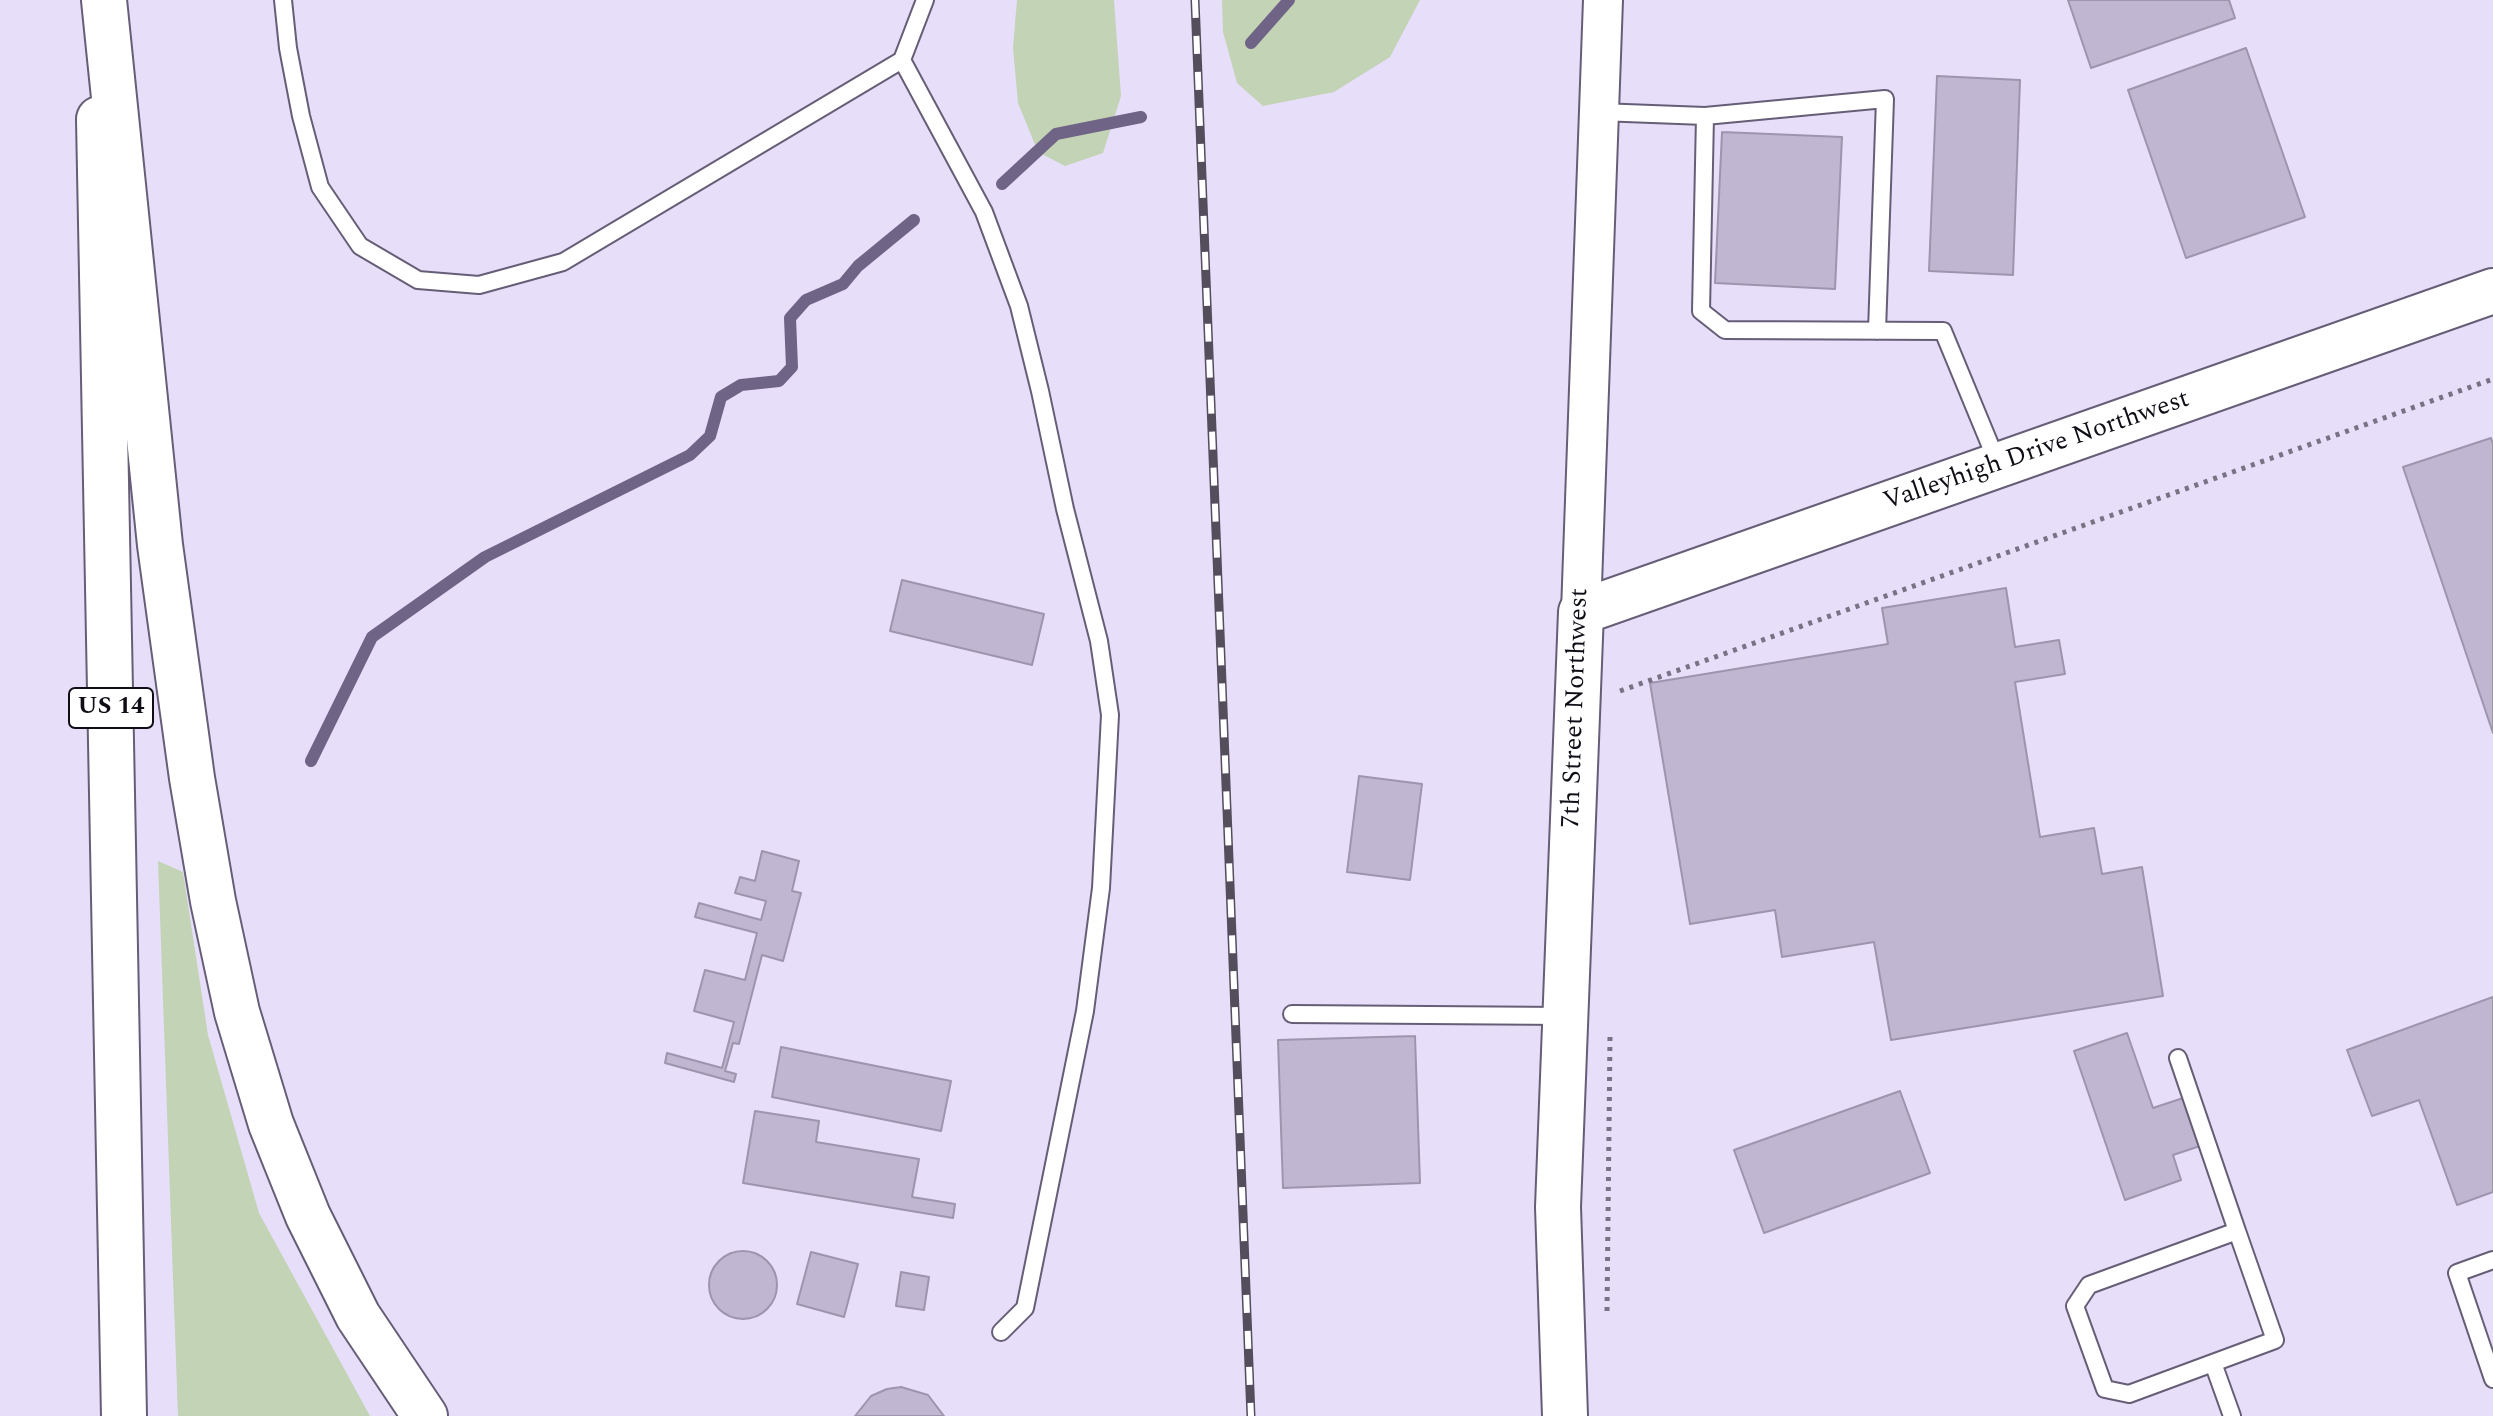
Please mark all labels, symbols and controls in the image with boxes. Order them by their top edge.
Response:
street label: Valleyhigh Drive Northwest [1880,385,2194,519]
street label: 7th Street Northwest [1557,587,1597,829]
road number: US 14 [69,688,153,728]

